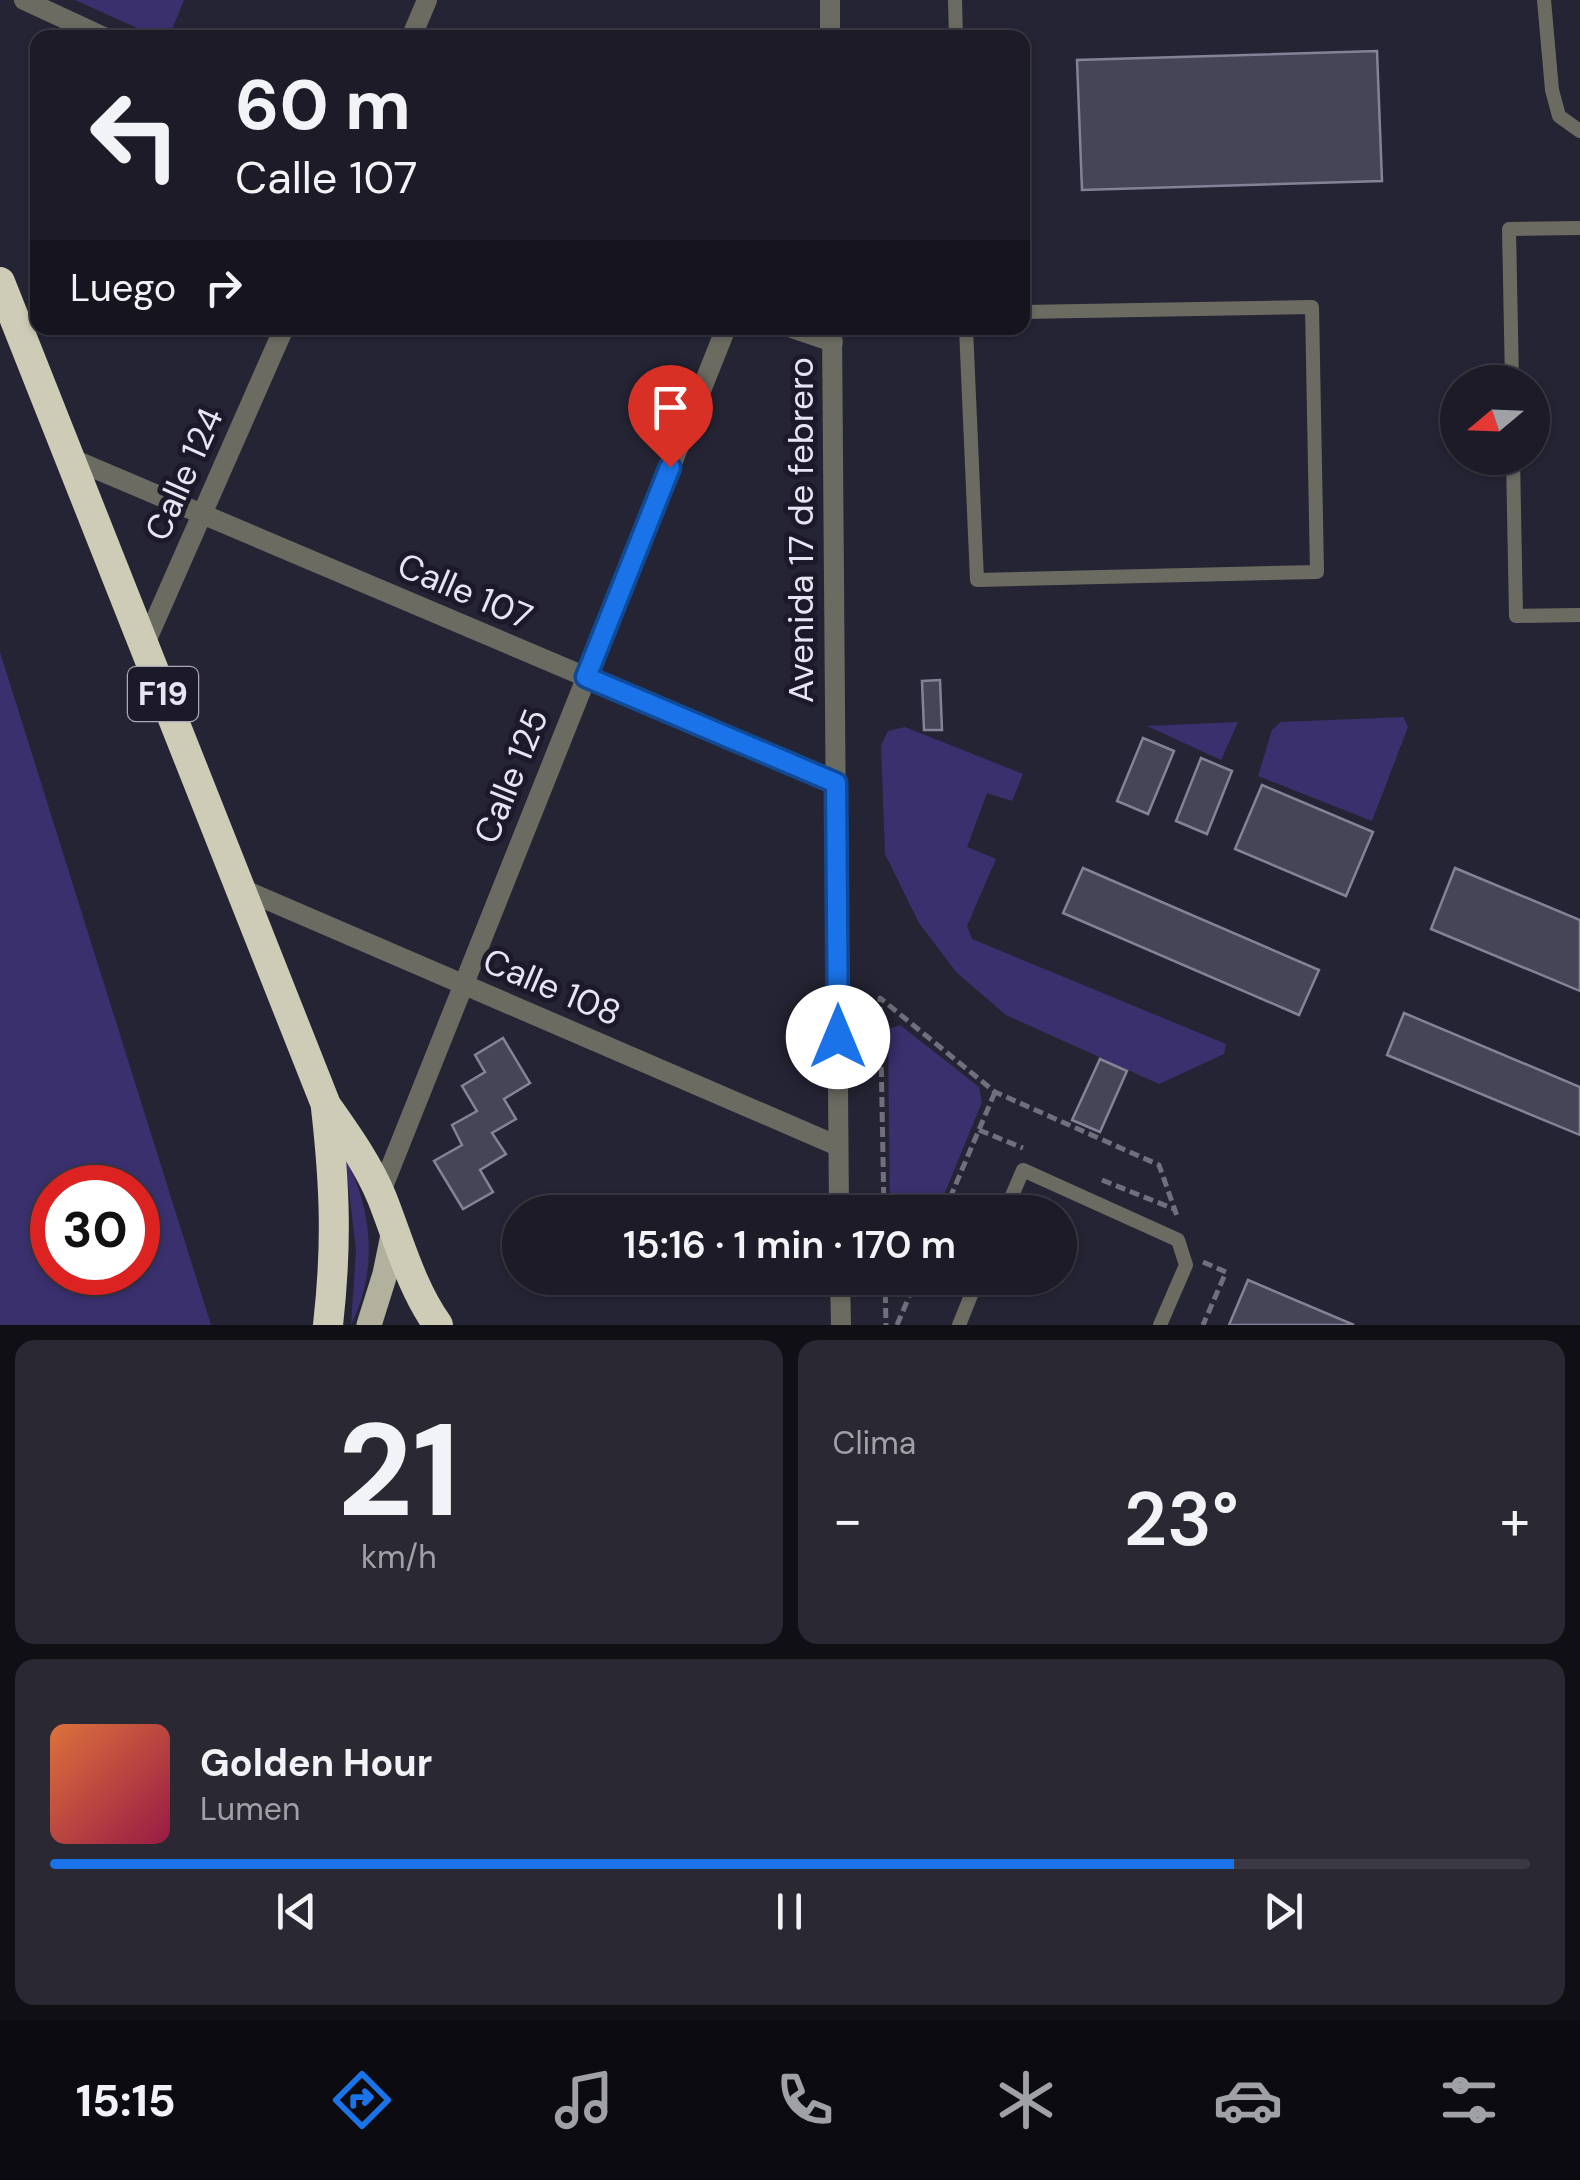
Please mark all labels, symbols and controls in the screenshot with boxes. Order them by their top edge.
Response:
text: 60 m [235,60,411,151]
icon: left [70,70,200,200]
text: Calle 107 [235,148,418,207]
icon: right [196,260,251,315]
text: Luego [70,263,176,313]
street label: Avenida 17 de febrero [778,357,824,703]
pin [628,365,713,468]
north arrow [1440,365,1550,475]
map controls [1440,365,1550,475]
icon: arrive [643,380,698,435]
street label: Calle 124 [134,400,234,548]
street label: Calle 107 [391,542,539,640]
road number: F19 [128,667,198,721]
street label: Calle 125 [463,702,559,850]
street label: Calle 108 [476,937,628,1037]
position arrow [786,985,890,1089]
speed limit sign: 30 [30,1165,160,1295]
text: 15:16 · 1 min · 170 m [623,1220,956,1270]
text: 21 [338,1386,460,1555]
text: Clima [833,1422,916,1464]
text: 23° [1124,1471,1239,1568]
text: − [833,1484,863,1556]
text: + [1500,1484,1530,1556]
text: km/h [361,1536,437,1578]
text: Golden Hour [200,1738,432,1788]
text: Lumen [200,1788,300,1830]
icon: previous [269,1884,324,1939]
icon: pause [762,1884,817,1939]
icon: next [1256,1884,1311,1939]
icon: directions [327,2065,397,2135]
icon: music [549,2065,619,2135]
icon: phone [770,2065,840,2135]
icon: climate [991,2065,1061,2135]
icon: car [1213,2065,1283,2135]
icon: filters [1434,2065,1504,2135]
text: 15:15 [76,2071,176,2130]

